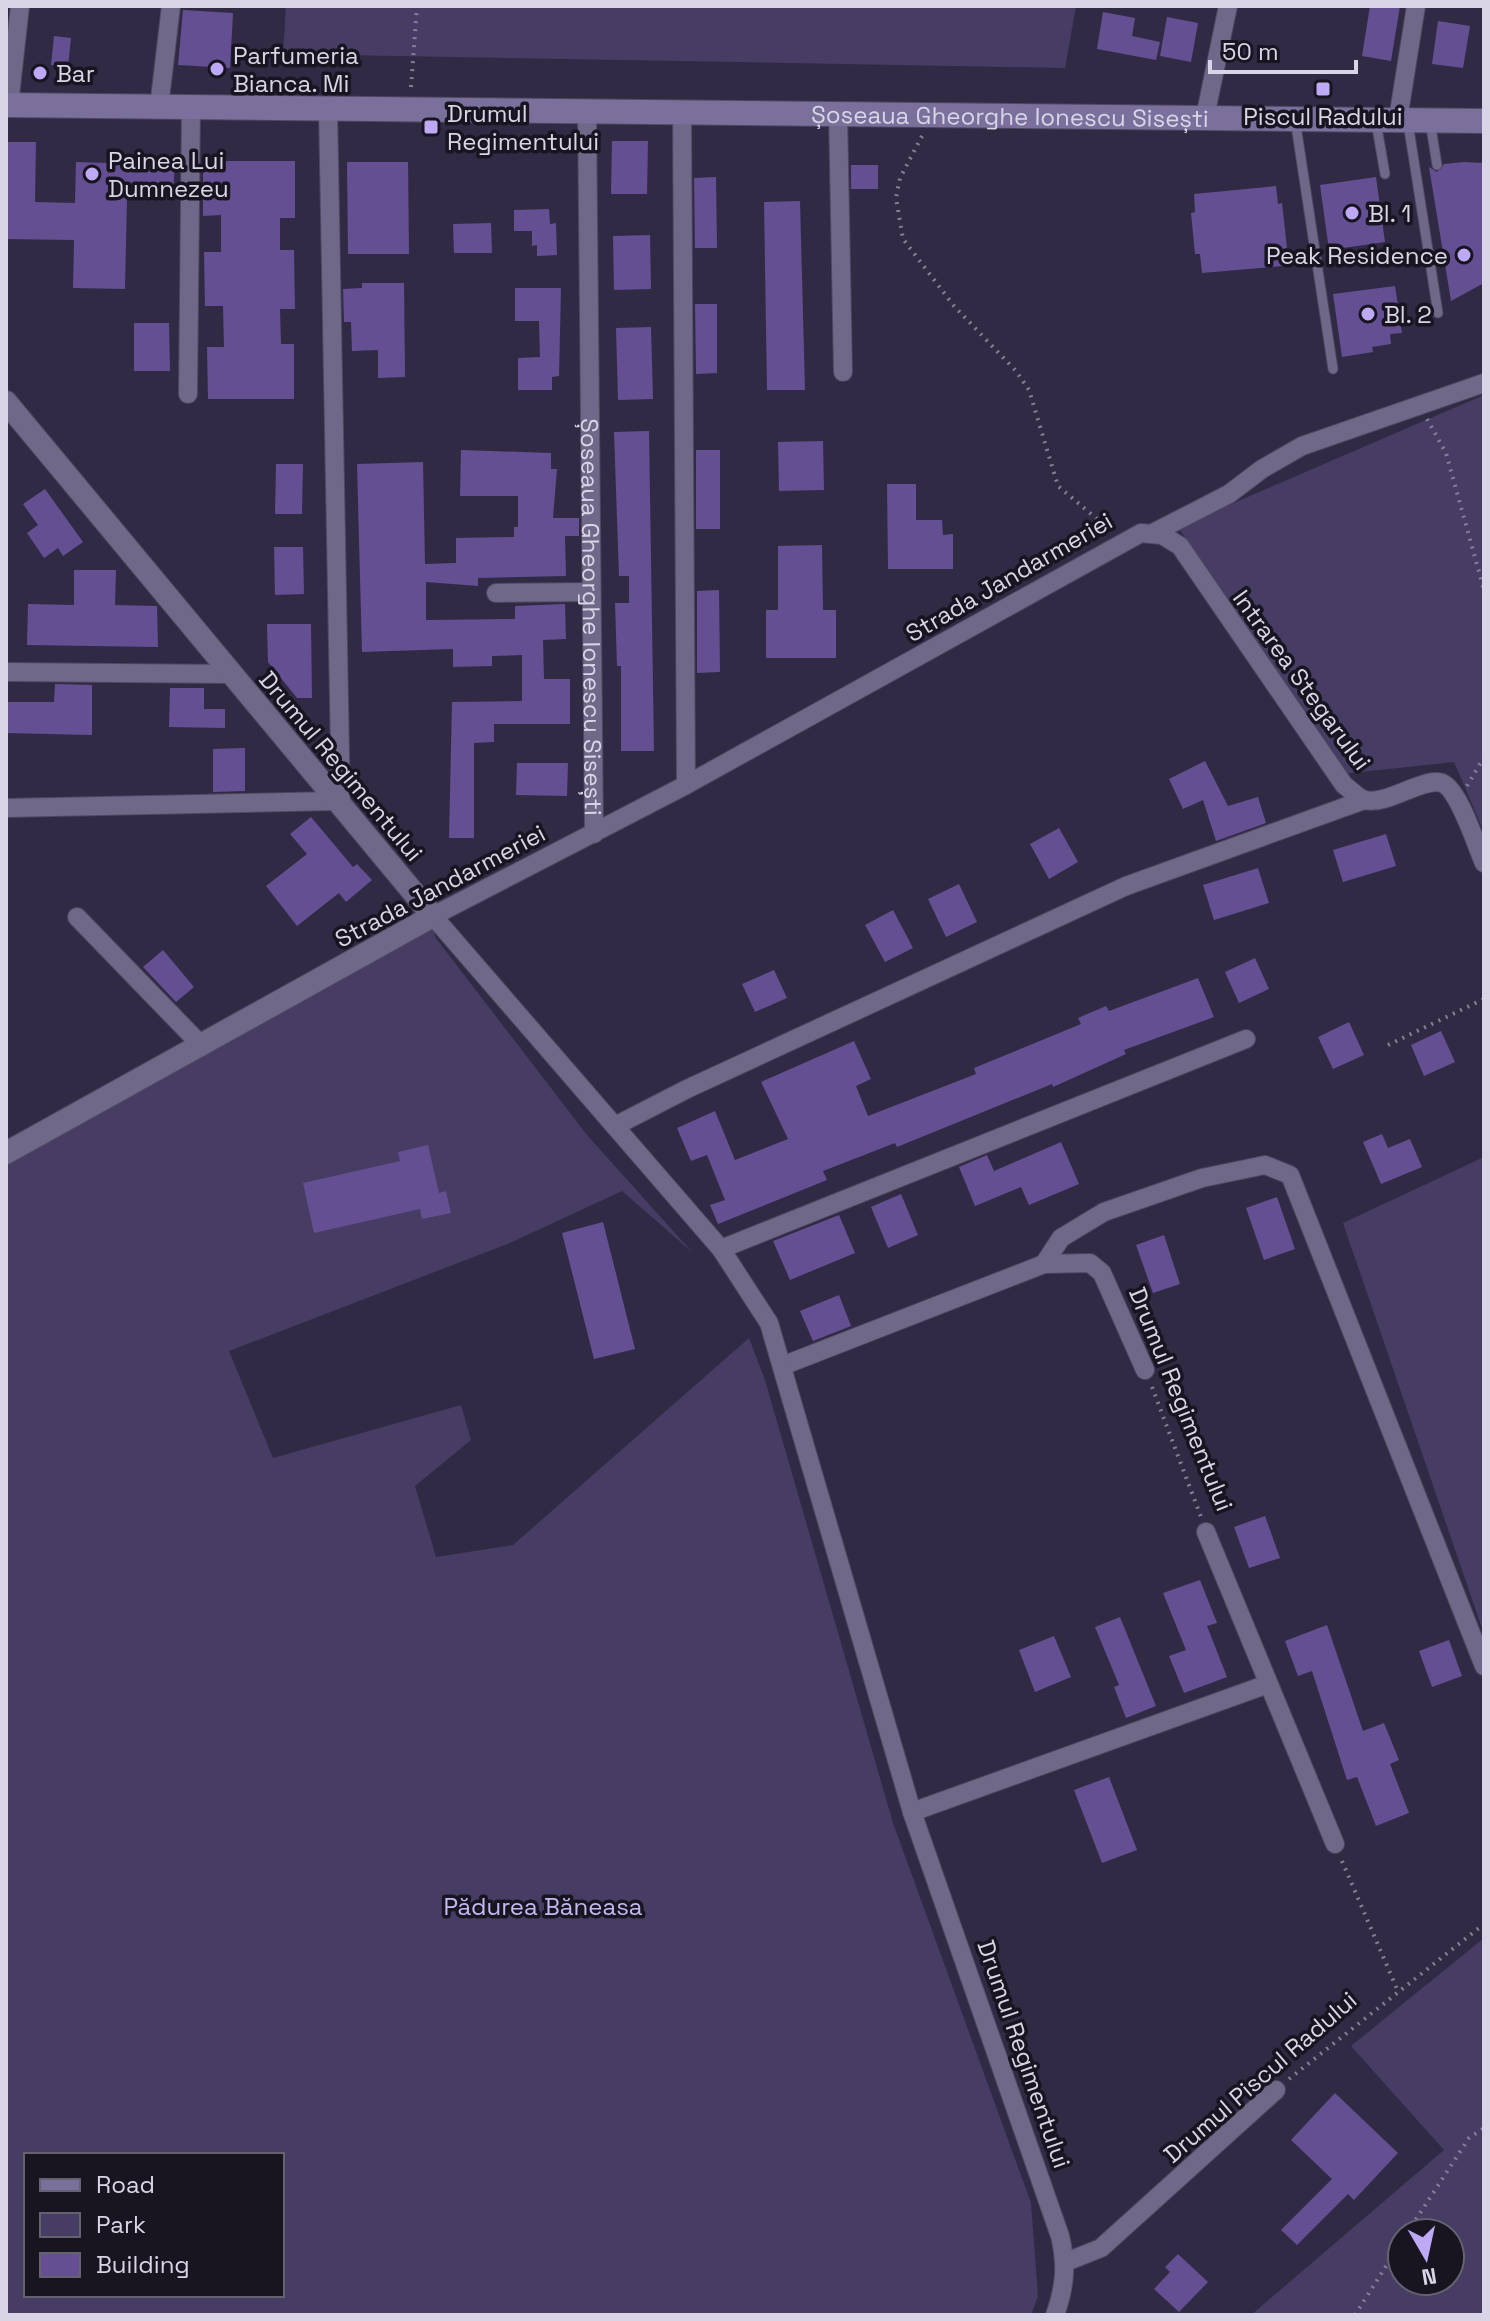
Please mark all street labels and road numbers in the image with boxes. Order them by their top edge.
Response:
street label: Șoseaua Gheorghe Ionescu Sisești [811,98,1209,134]
street label: Șoseaua Gheorghe Ionescu Sisești [574,418,609,816]
street label: Strada Jandarmeriei [900,505,1118,649]
street label: Intrarea Stegarului [1226,584,1378,776]
street label: Drumul Regimentului [252,665,430,867]
street label: Strada Jandarmeriei [330,817,550,955]
street label: Drumul Regimentului [1122,1282,1240,1516]
street label: Drumul Regimentului [970,1936,1078,2172]
street label: Drumul Piscul Radului [1157,1985,1363,2169]

